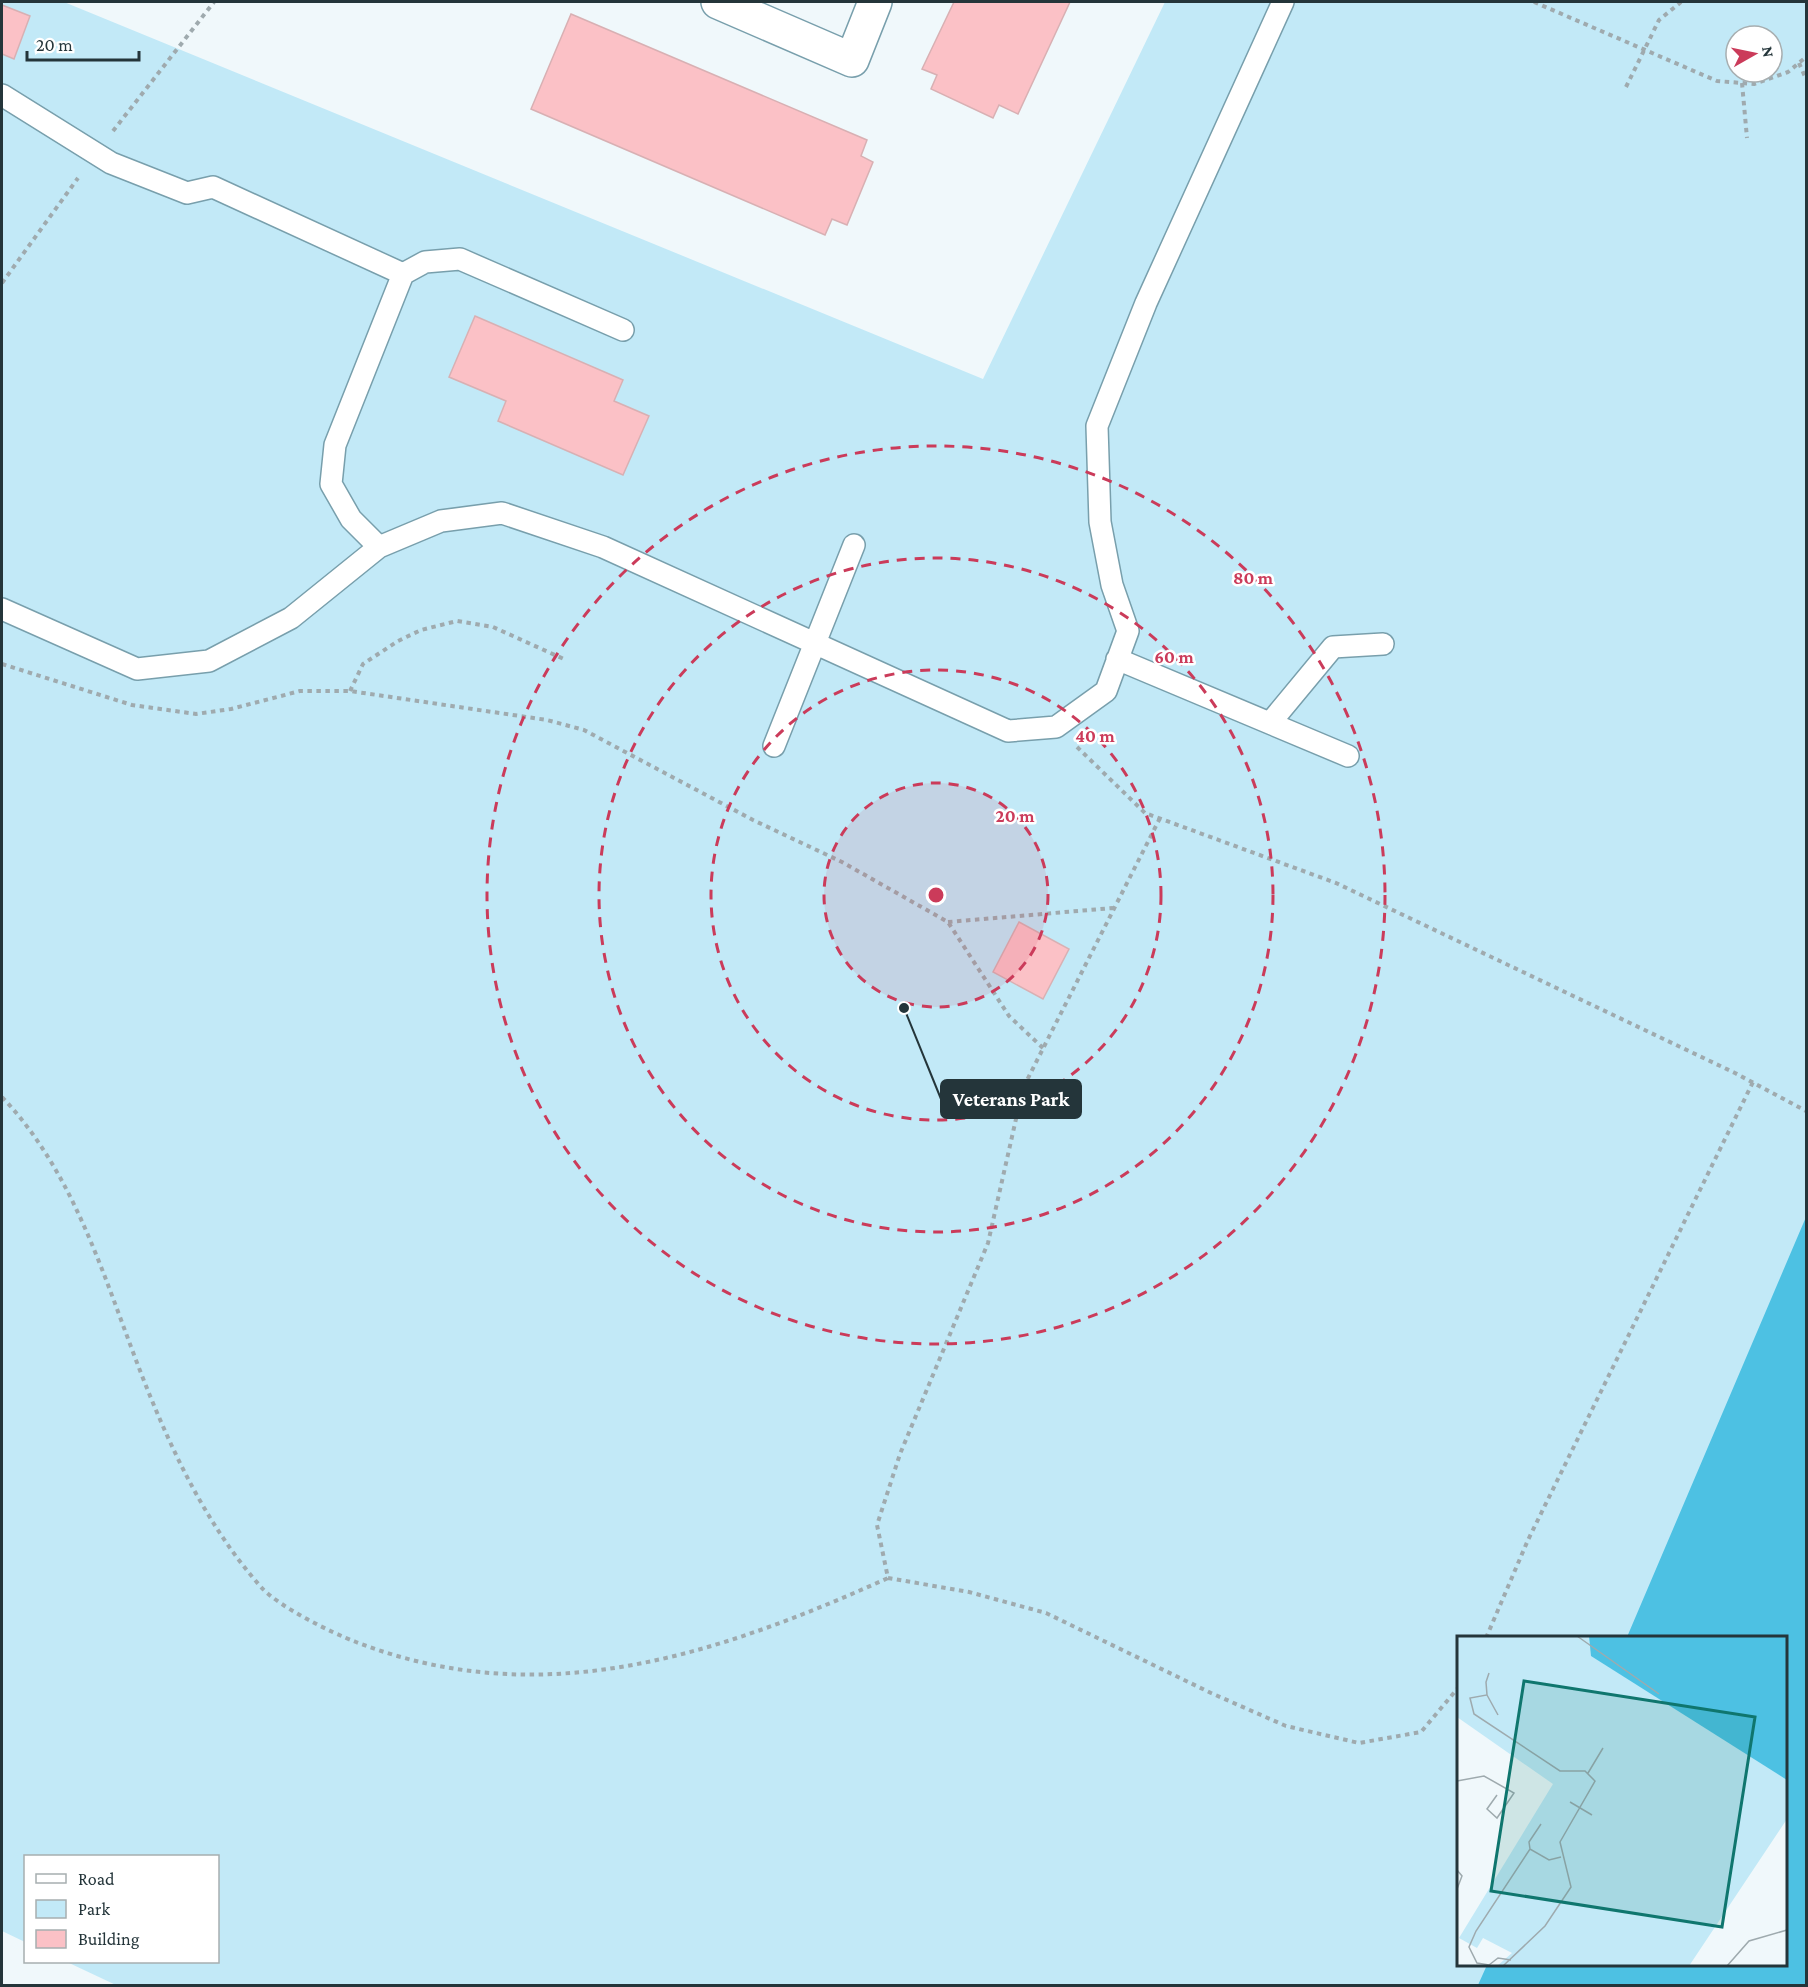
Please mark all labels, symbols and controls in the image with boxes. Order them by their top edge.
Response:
scale bar [27,24,140,62]
north arrow [1724,24,1784,84]
text: 20 m [36,35,73,55]
text: N [1759,45,1778,59]
text: 80 m [1233,568,1274,588]
text: 60 m [1154,647,1194,667]
text: 40 m [1075,726,1115,746]
text: 20 m [996,806,1035,826]
centre of rings [926,885,946,905]
callout: Veterans Park [941,1080,1081,1118]
text: Veterans Park [952,1088,1070,1110]
inset map [1457,1636,1787,1966]
legend [24,1855,219,1963]
text: Road [78,1869,115,1889]
text: Park [78,1899,110,1919]
text: Building [78,1929,140,1949]

